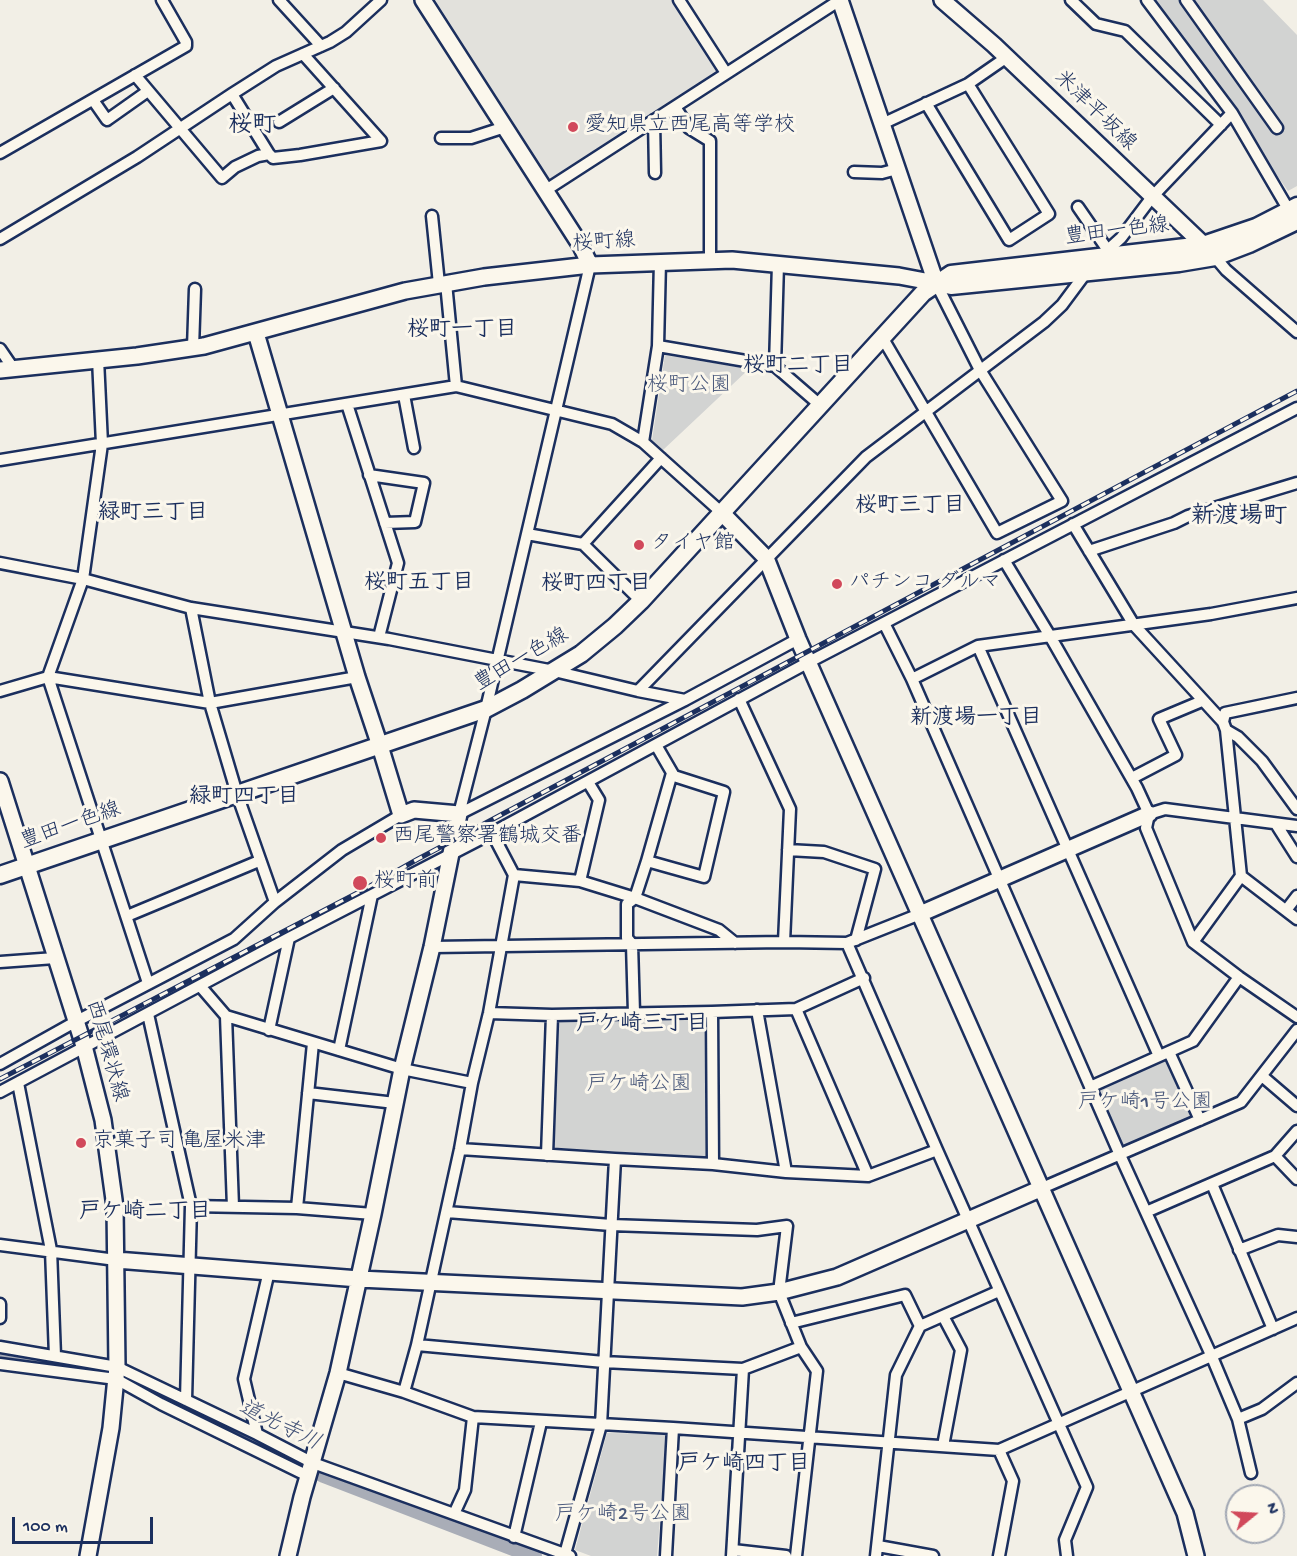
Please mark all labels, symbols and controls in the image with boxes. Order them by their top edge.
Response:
street label: 米津平坂線 [1047,66,1141,158]
district label: 桜町 [228,113,276,141]
place label: 愛知県立西尾高等学校 [585,114,795,140]
marker: 愛知県立西尾高等学校 [566,120,580,134]
street label: 豊田一色線 [1063,214,1171,252]
street label: 桜町線 [572,229,636,259]
district label: 桜町一丁目 [407,319,517,345]
district label: 桜町二丁目 [743,355,853,381]
park label: 桜町公園 [647,374,731,400]
district label: 桜町三丁目 [855,495,965,521]
district label: 緑町三丁目 [98,502,208,528]
district label: 新渡場町 [1191,504,1287,532]
place label: タイヤ館 [651,532,735,558]
marker: タイヤ館 [632,538,646,552]
place label: パチンコ ダルマ [849,571,1001,597]
district label: 桜町五丁目 [364,572,474,598]
district label: 桜町四丁目 [541,573,651,599]
marker: パチンコ ダルマ [830,577,844,591]
street label: 豊田一色線 [470,624,574,698]
district label: 新渡場一丁目 [910,707,1042,733]
district label: 緑町四丁目 [189,786,299,812]
street label: 豊田一色線 [17,798,125,856]
place label: 西尾警察署鶴城交番 [393,825,582,851]
marker: 西尾警察署鶴城交番 [374,831,388,845]
place label: 桜町前 [374,870,437,896]
marker: 桜町前 [351,874,369,892]
street label: 西尾環状線 [78,997,132,1105]
district label: 戸ケ崎三丁目 [576,1013,708,1039]
park label: 戸ケ崎公園 [587,1073,691,1099]
park label: 戸ケ崎1号公園 [1078,1091,1212,1117]
place label: 京菓子司 亀屋米津 [93,1130,266,1156]
marker: 京菓子司 亀屋米津 [74,1136,88,1150]
district label: 戸ケ崎二丁目 [79,1201,211,1227]
water label: 道光寺川 [234,1396,324,1458]
district label: 戸ケ崎四丁目 [678,1453,810,1479]
north arrow [1225,1484,1285,1544]
text: N [1260,1501,1281,1517]
park label: 戸ケ崎2号公園 [555,1503,691,1529]
scale bar [15,1505,156,1543]
text: 100 m [23,1517,68,1538]

